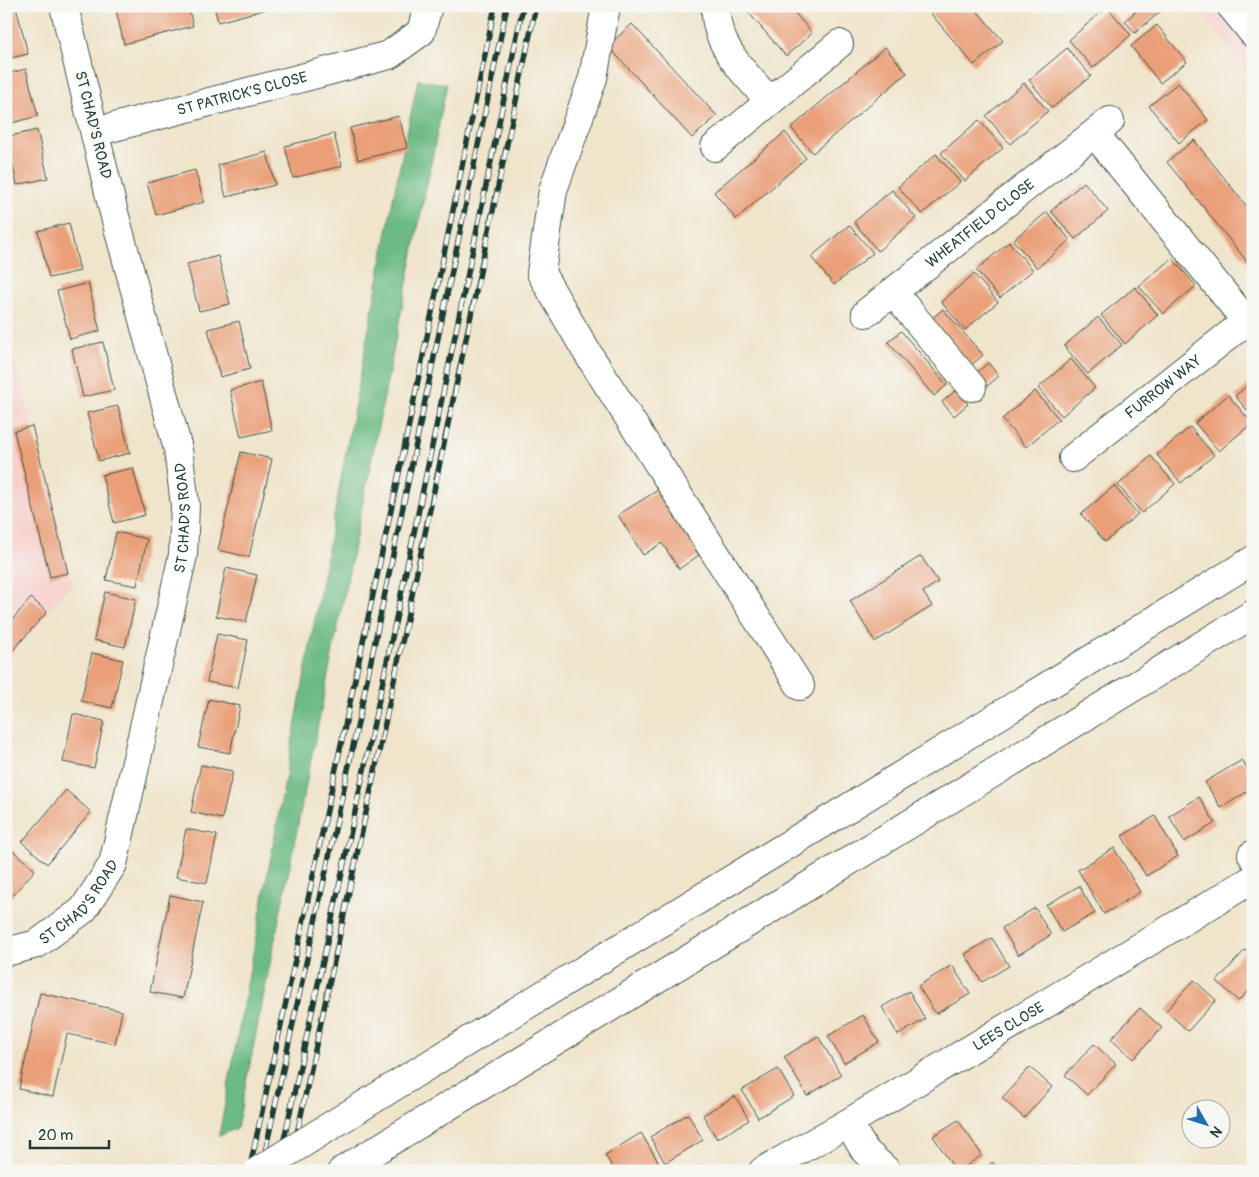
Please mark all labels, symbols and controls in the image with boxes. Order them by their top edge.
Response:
street label: ST PATRICK'S CLOSE [175,67,309,120]
street label: ST CHAD'S ROAD [70,69,116,181]
street label: WHEATFIELD CLOSE [922,175,1038,272]
street label: FURROW WAY [1121,351,1206,423]
street label: ST CHAD'S ROAD [170,462,195,575]
street label: ST CHAD'S ROAD [35,856,123,949]
street label: LEES CLOSE [969,997,1048,1055]
north arrow [1182,1100,1232,1150]
scale bar [30,1117,109,1149]
text: N [1206,1123,1225,1141]
text: 20 m [38,1126,73,1145]

